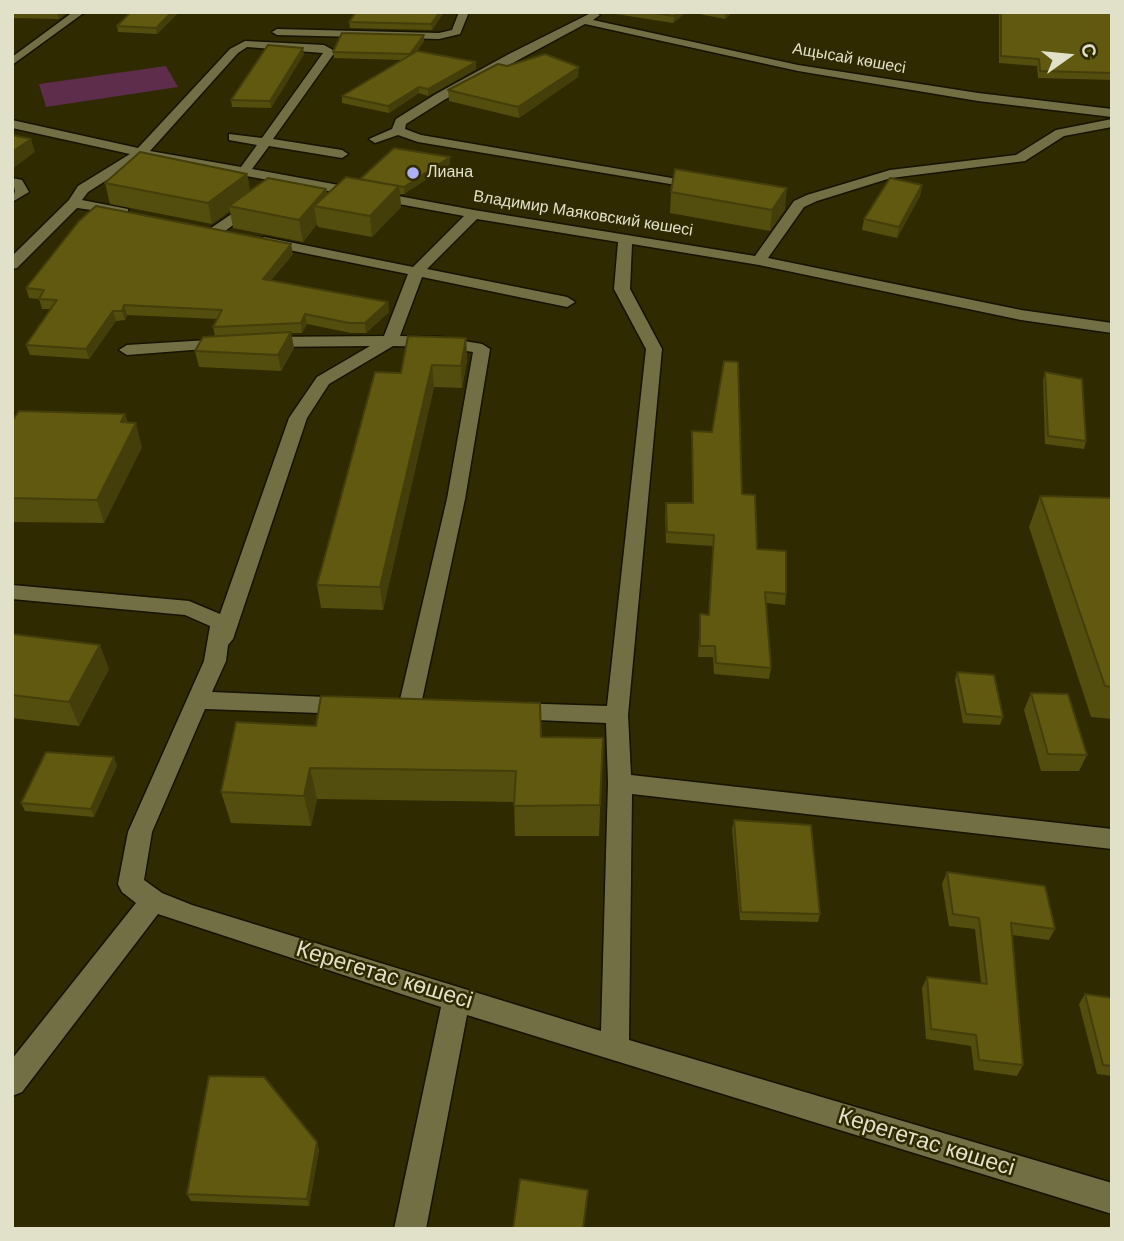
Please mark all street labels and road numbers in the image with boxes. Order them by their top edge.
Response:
street label: Ащысай көшесі [791,40,907,78]
street label: Владимир Маяковский көшесі [472,187,694,241]
street label: Керегетас көшесі [292,936,476,1016]
street label: Керегетас көшесі [834,1103,1018,1183]

